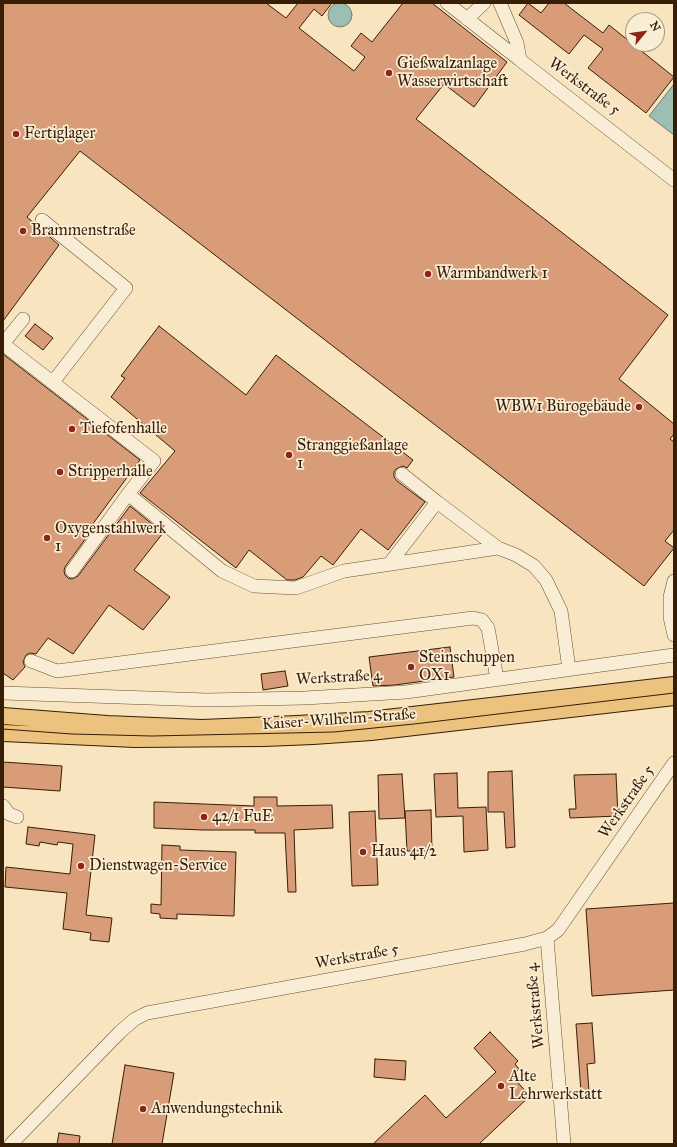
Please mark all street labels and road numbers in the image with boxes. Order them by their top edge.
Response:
street label: Werkstraße 5 [544,54,624,120]
street label: Werkstraße 4 [296,666,382,690]
street label: Kaiser-Wilhelm-Straße [262,705,416,735]
street label: Werkstraße 5 [595,762,659,842]
street label: Werkstraße 5 [314,940,400,974]
street label: Werkstraße 4 [523,962,549,1050]

